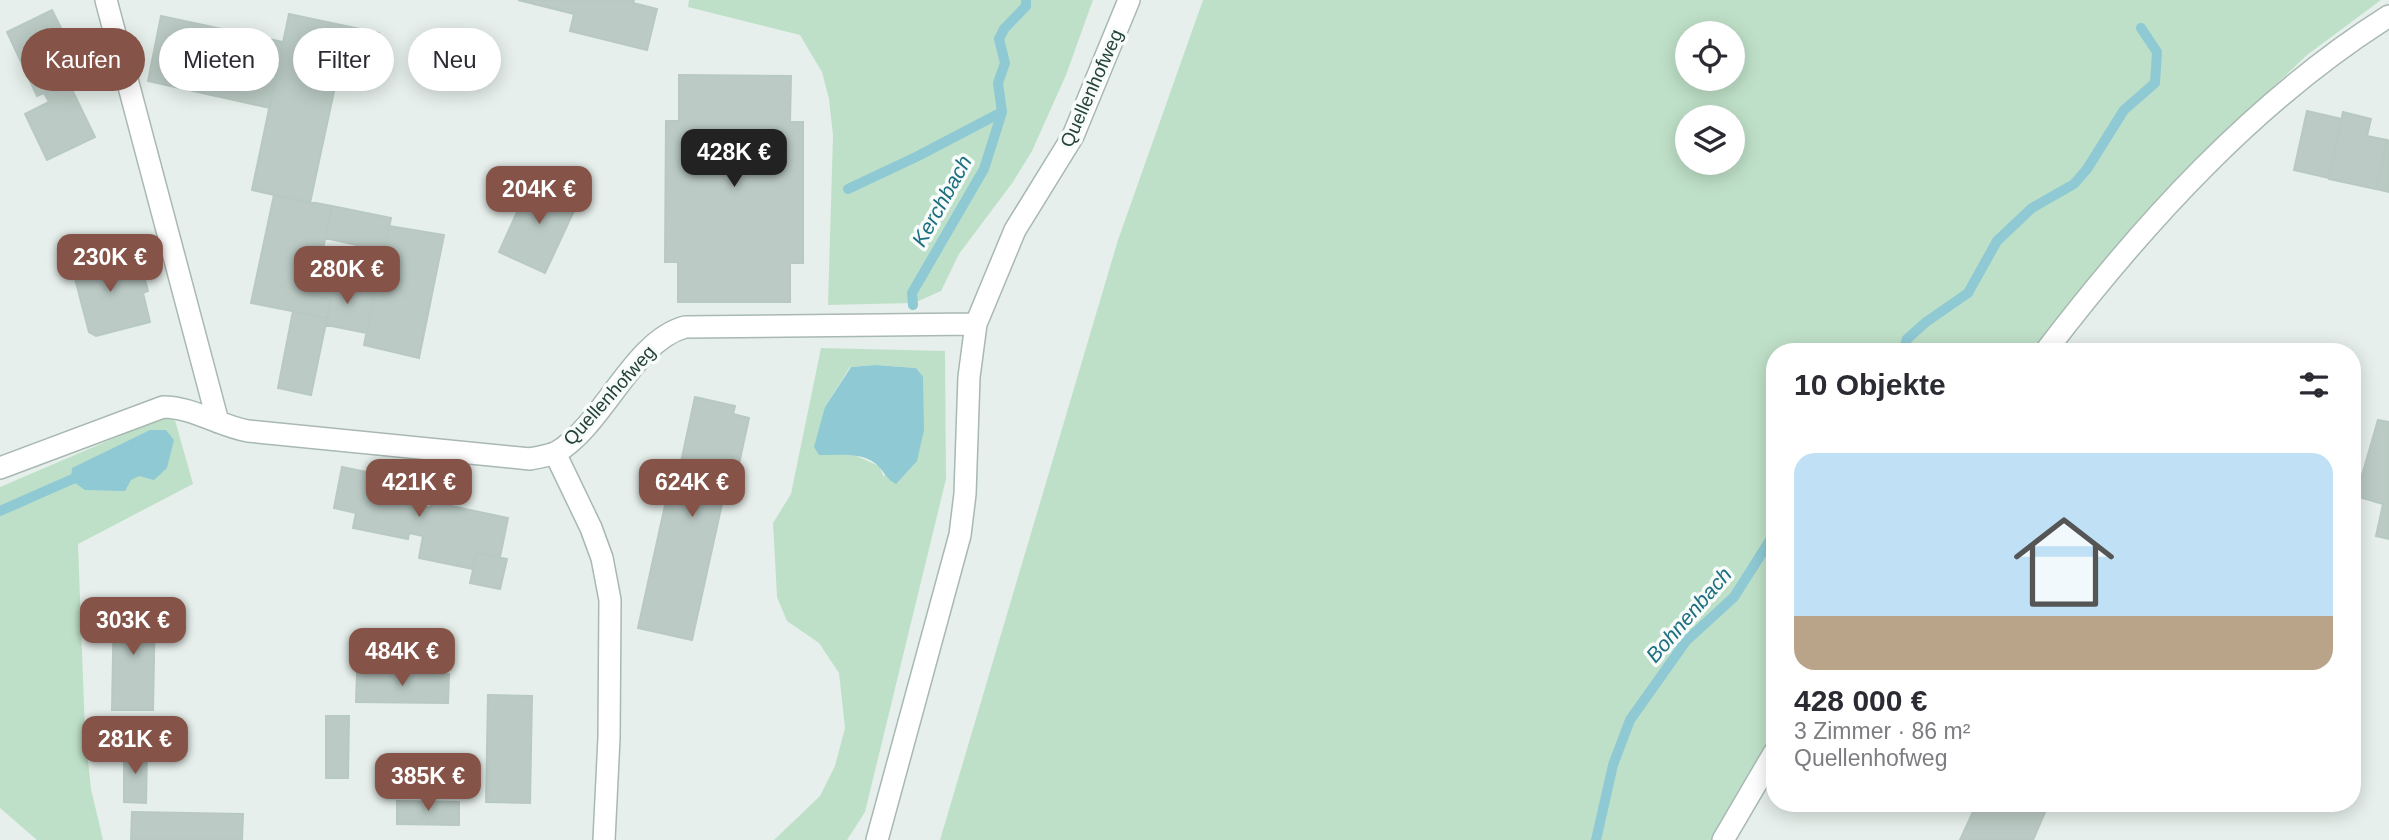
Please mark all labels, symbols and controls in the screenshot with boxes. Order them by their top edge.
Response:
map controls [1675,21,1745,175]
button: locate [1675,21,1745,91]
street label: Quellenhofweg [1056,26,1127,150]
chip: Kaufen [21,28,145,91]
chip: Mieten [159,28,279,91]
chip: Filter [293,28,394,91]
chip: Neu [408,28,501,91]
button: layers [1675,105,1745,175]
pin: 428K € [677,130,791,189]
text: 428K € [697,139,771,165]
water label: Kerchbach [907,151,976,250]
pin: 204K € [482,166,596,226]
text: 204K € [502,176,576,202]
pin: 230K € [53,234,167,294]
text: 230K € [73,244,147,270]
pin: 280K € [290,246,404,306]
text: 280K € [310,256,384,282]
street label: Quellenhofweg [559,341,660,449]
icon: filters [2295,366,2333,404]
text: 10 Objekte [1794,368,1946,401]
pin: 421K € [362,460,476,519]
pin: 624K € [635,460,749,519]
text: 421K € [382,469,456,495]
text: 624K € [655,469,729,495]
icon: home [2001,499,2127,625]
water label: Bohnenbach [1641,563,1736,667]
pin: 303K € [76,598,190,657]
text: 303K € [96,607,170,633]
pin: 484K € [345,628,459,688]
text: 484K € [365,638,439,664]
text: 428 000 € [1794,684,1927,717]
pin: 281K € [78,716,192,776]
text: 3 Zimmer · 86 m² [1794,718,1970,744]
text: 281K € [98,726,172,752]
text: Quellenhofweg [1794,745,1947,771]
pin: 385K € [371,754,485,813]
text: 385K € [391,763,465,789]

